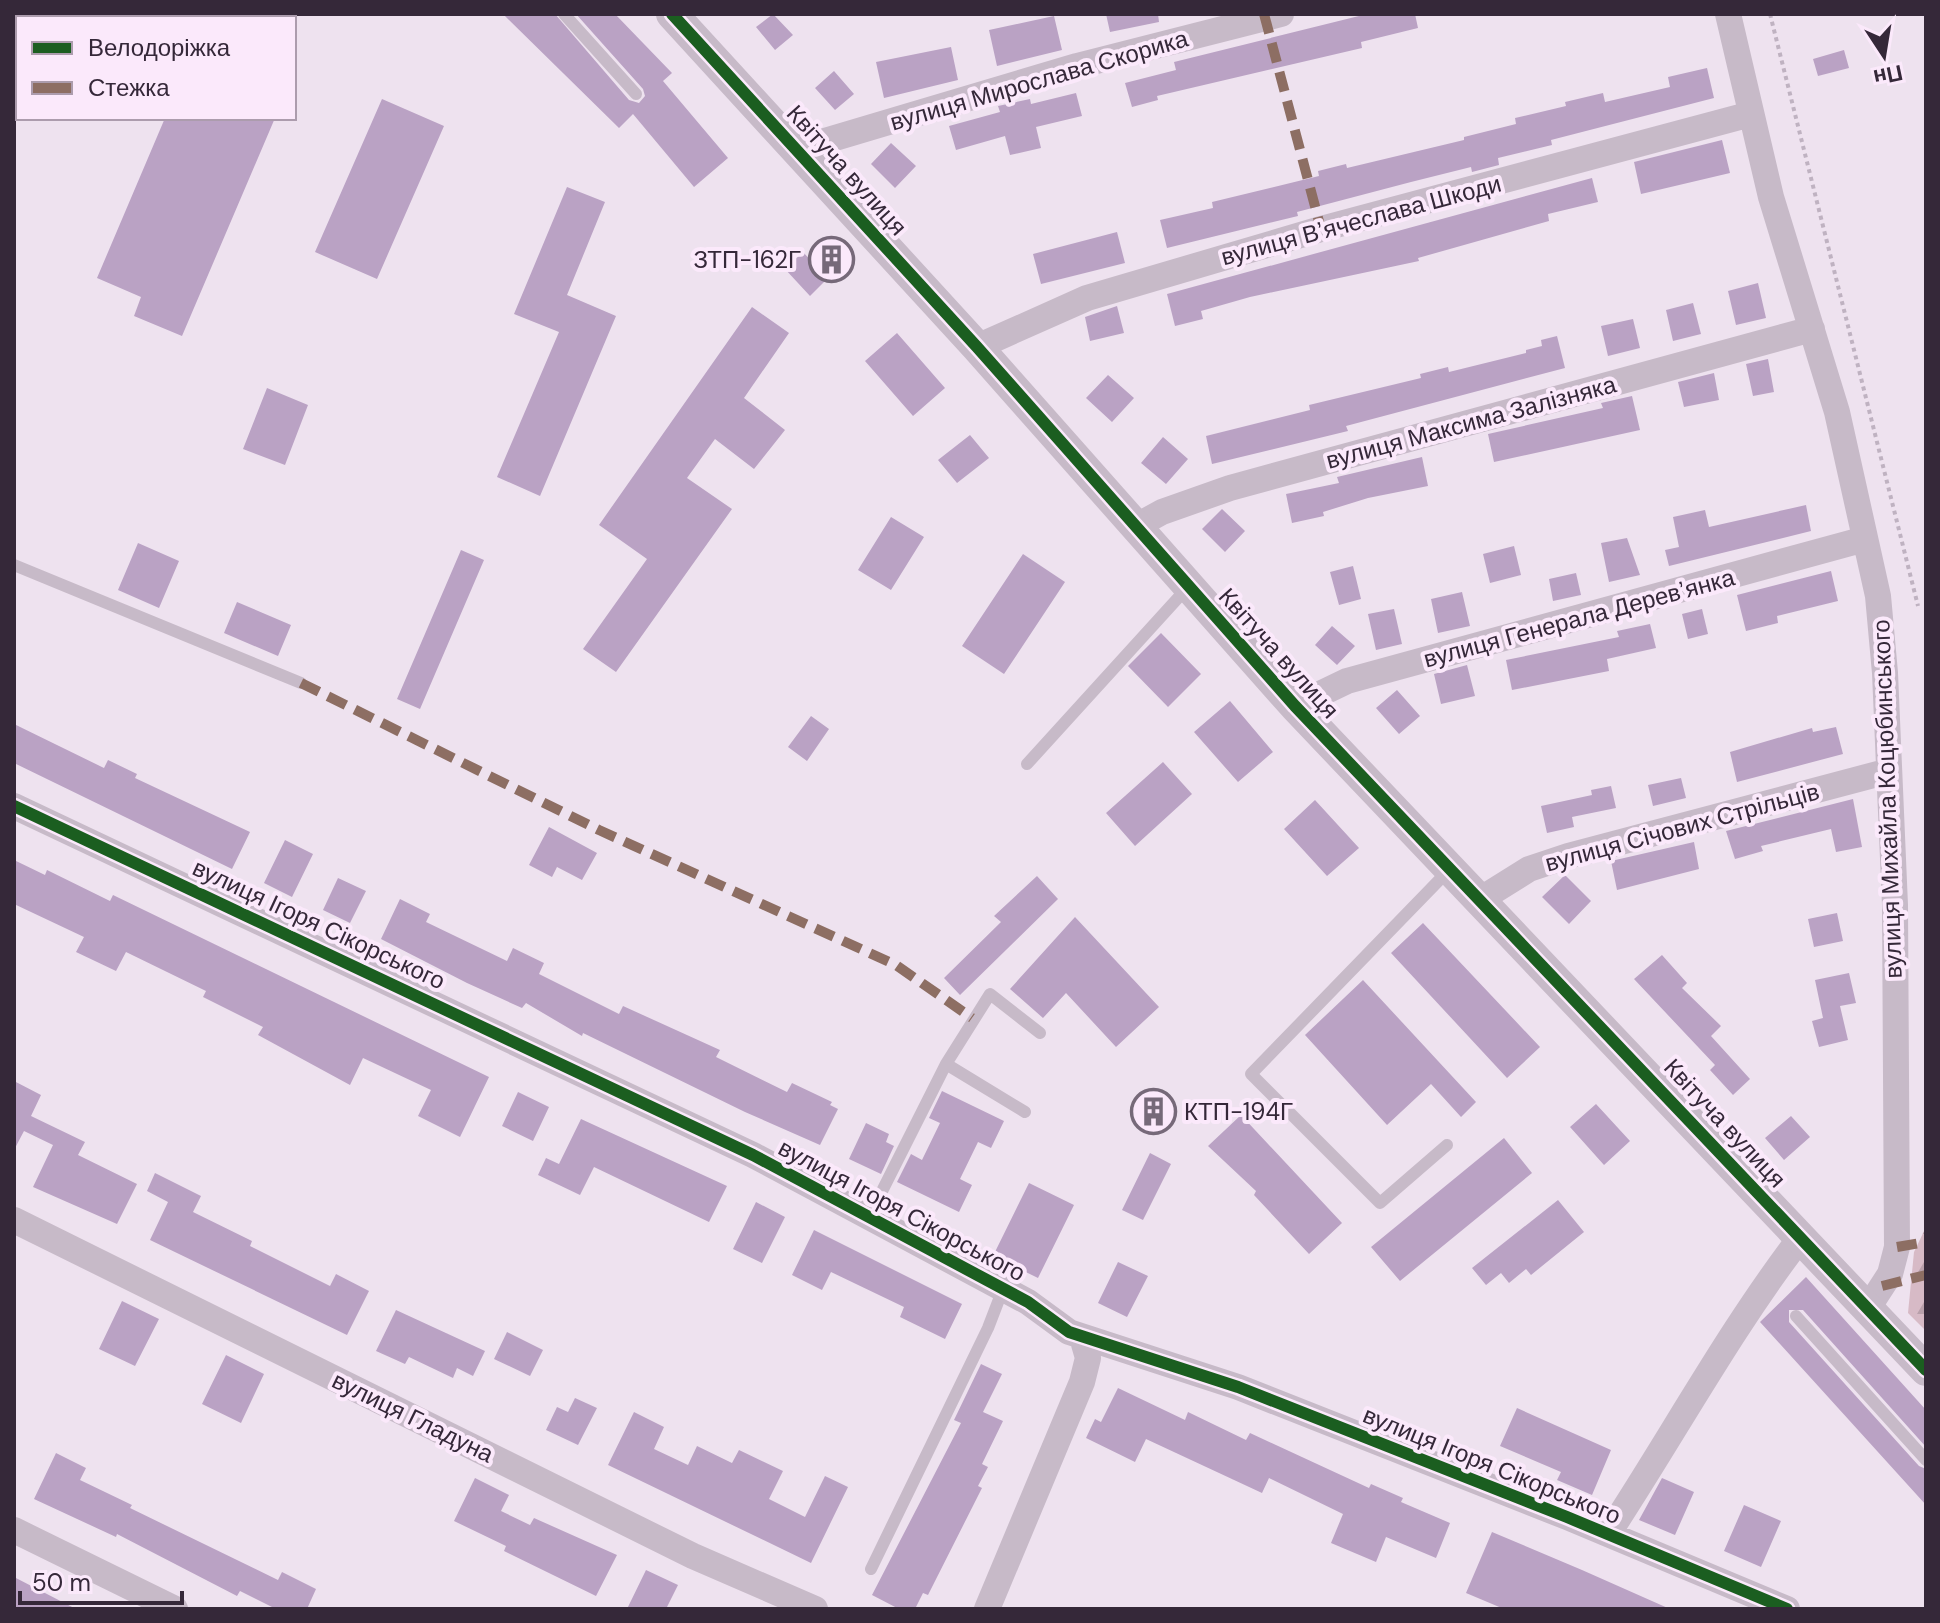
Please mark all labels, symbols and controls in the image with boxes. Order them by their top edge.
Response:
legend [16,16,296,120]
north arrow [1844,16,1924,96]
street label: вулиця Мирослава Скорика [886,22,1192,137]
text: Велодоріжка [88,32,231,63]
text: Пн [1871,58,1905,92]
text: Стежка [88,72,170,103]
street label: Квітуча вулиця [780,98,914,242]
street label: вулиця Вʼячеслава Шкоди [1217,168,1505,272]
building icon: ЗТП-162Г [808,235,856,283]
place label: ЗТП-162Г [693,244,801,275]
street label: вулиця Максима Залізняка [1323,368,1620,476]
street label: вулиця Генерала Деревʼянка [1420,561,1739,675]
street label: Квітуча вулиця [1212,581,1346,725]
street label: вулиця Михайла Коцюбинського [1865,619,1909,979]
street label: вулиця Січових Стрільців [1541,775,1823,879]
street label: вулиця Ігоря Сікорського [188,852,450,996]
street label: Квітуча вулиця [1657,1052,1793,1194]
building icon: КТП-194Г [1129,1087,1177,1135]
place label: КТП-194Г [1184,1096,1293,1127]
street label: вулиця Ігоря Сікорського [773,1132,1031,1288]
street label: вулиця Гладуна [327,1365,499,1470]
street label: вулиця Ігоря Сікорського [1359,1399,1625,1531]
scale bar [20,1555,182,1605]
text: 50 m [32,1567,91,1598]

